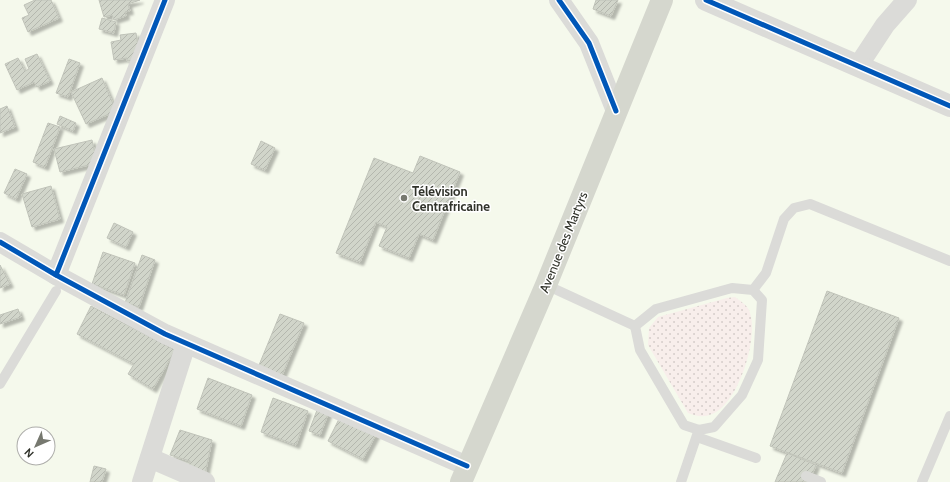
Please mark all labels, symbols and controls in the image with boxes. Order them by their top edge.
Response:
place label: Télévision Centrafricaine [412,183,490,214]
street label: Avenue des Martyrs [535,189,591,295]
marker: Télévision Centrafricaine [399,193,409,203]
north arrow [16,426,56,466]
text: N [21,445,37,461]

